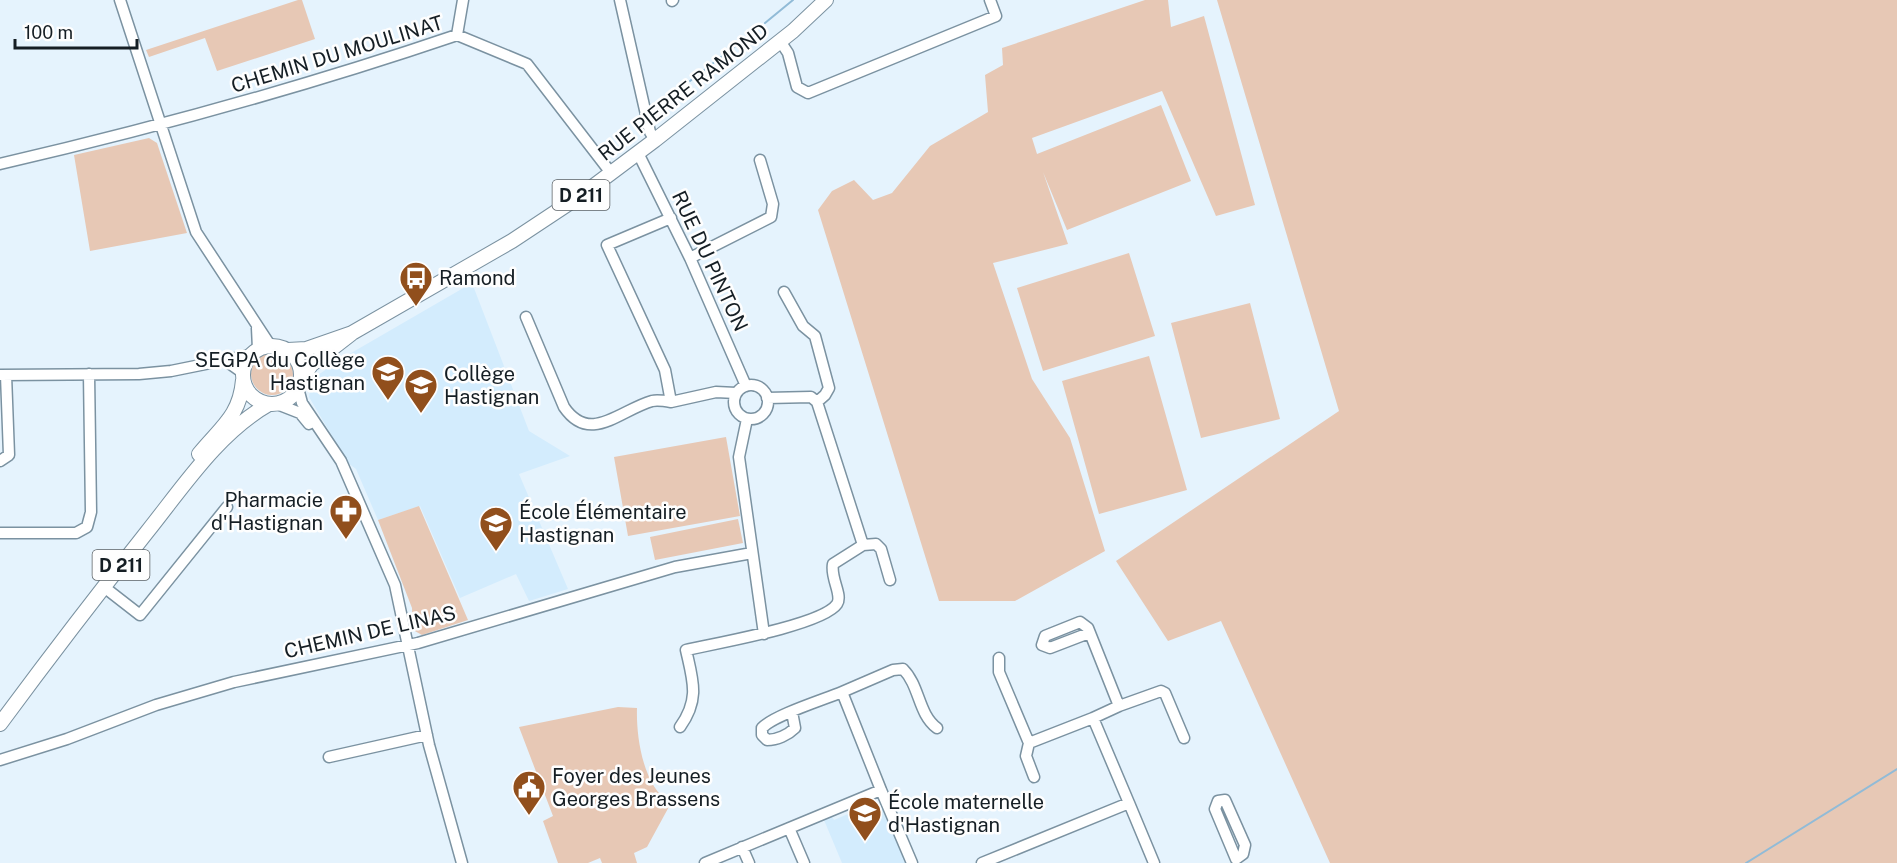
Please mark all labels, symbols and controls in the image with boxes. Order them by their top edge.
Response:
street label: CHEMIN DU MOULINAT [228,10,446,98]
scale bar [15,12,136,50]
street label: RUE PIERRE RAMOND [593,18,773,166]
text: 100 m [24,22,73,43]
road number: D 211 [552,180,610,210]
street label: RUE DU PINTON [667,187,753,335]
bus stop icon: Ramond [398,260,434,307]
place label: Ramond [439,266,515,290]
place label: SEGPA du Collège Hastignan [195,348,365,395]
school or university icon: SEGPA du Collège Hastignan [370,354,406,401]
place label: Collège Hastignan [444,362,539,409]
school or university icon: Collège Hastignan [403,367,439,414]
place label: Pharmacie d'Hastignan [211,488,323,535]
pharmacy icon: Pharmacie d'Hastignan [328,493,364,540]
place label: École Élémentaire Hastignan [519,499,687,547]
school or university icon: École Élémentaire Hastignan [478,505,514,552]
road number: D 211 [92,550,150,580]
street label: CHEMIN DE LINAS [282,601,458,663]
place label: Foyer des Jeunes Georges Brassens [552,764,720,811]
public building icon: Foyer des Jeunes Georges Brassens [511,769,547,816]
place label: École maternelle d'Hastignan [888,789,1044,837]
school or university icon: École maternelle d'Hastignan [847,795,883,842]

